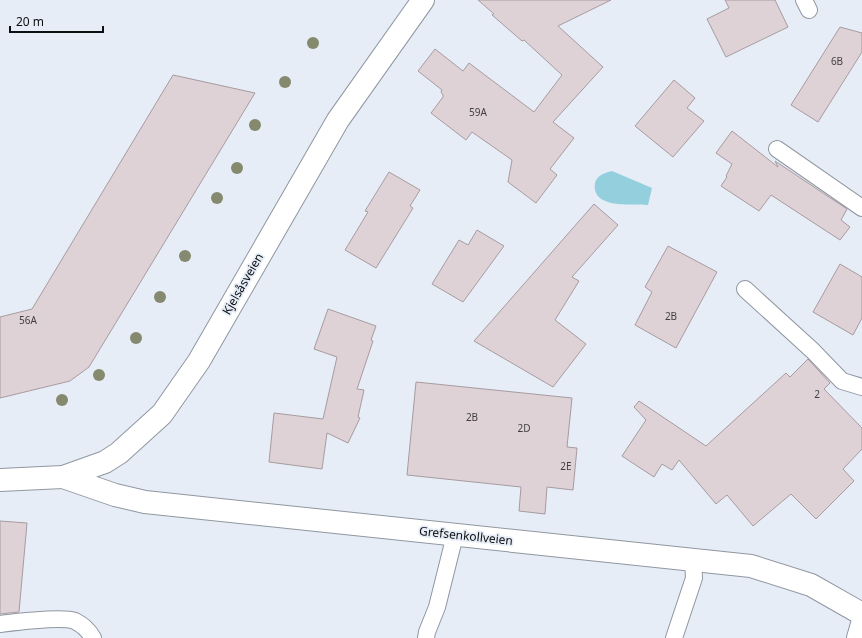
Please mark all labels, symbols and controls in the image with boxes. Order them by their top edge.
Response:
scale bar [10,8,103,34]
text: 20 m [16,13,44,30]
house number: 6B [831,54,843,68]
house number: 59A [469,105,488,119]
street label: Kjelsåsveien [218,250,267,318]
house number: 2B [665,309,677,323]
house number: 56A [19,313,38,327]
house number: 2 [814,387,820,401]
house number: 2B [466,410,478,424]
house number: 2D [517,421,531,435]
house number: 2E [560,459,572,473]
street label: Grefsenkollveien [418,522,514,549]

